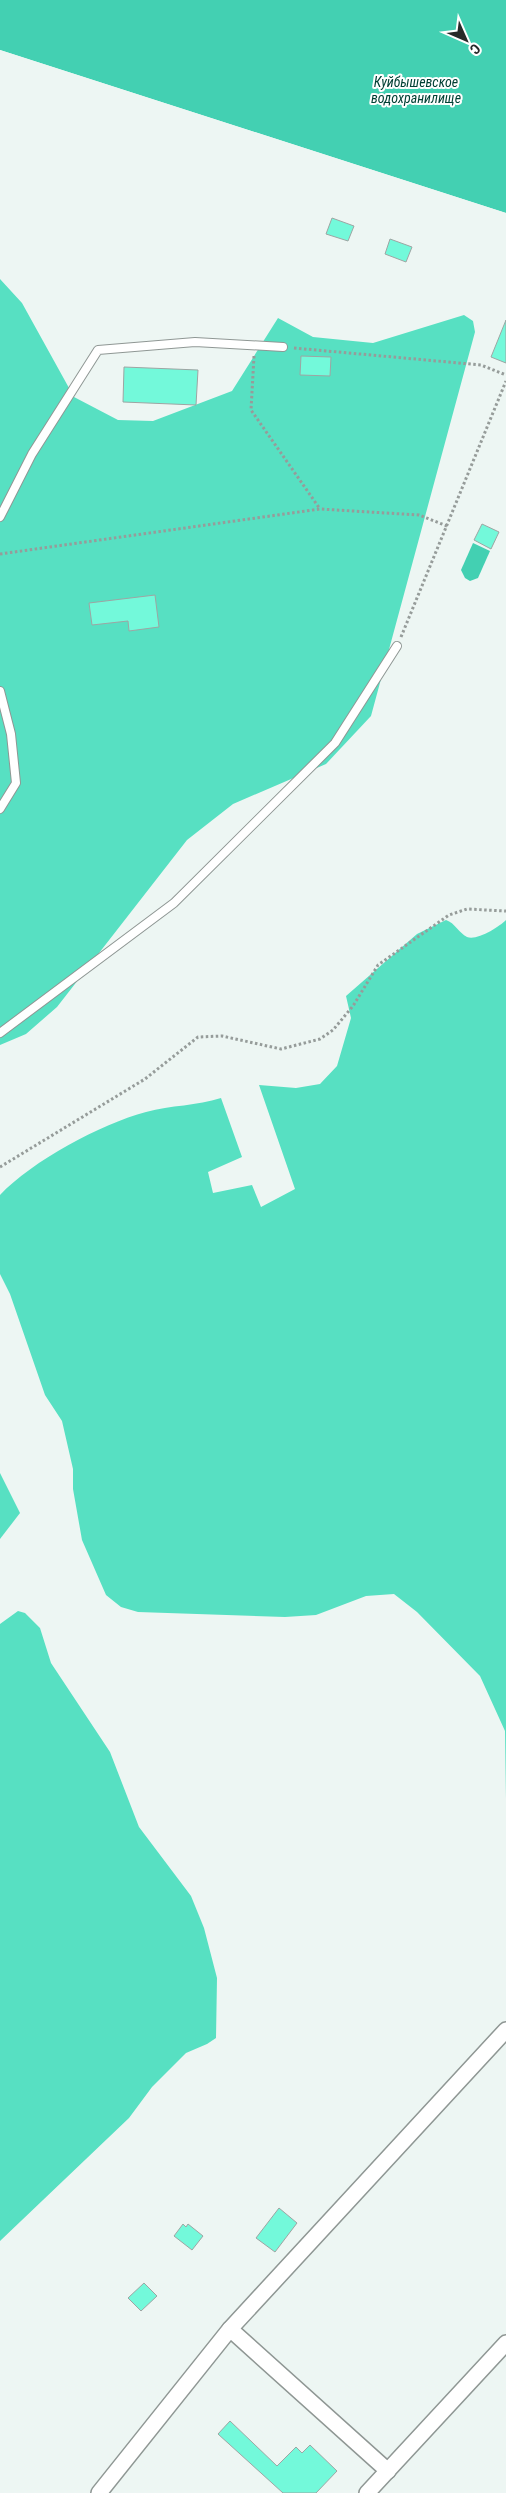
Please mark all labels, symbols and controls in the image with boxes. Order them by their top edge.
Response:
north arrow [441,15,491,65]
text: С [467,41,484,58]
water label: Куйбышевское водохранилище [371,74,461,106]

